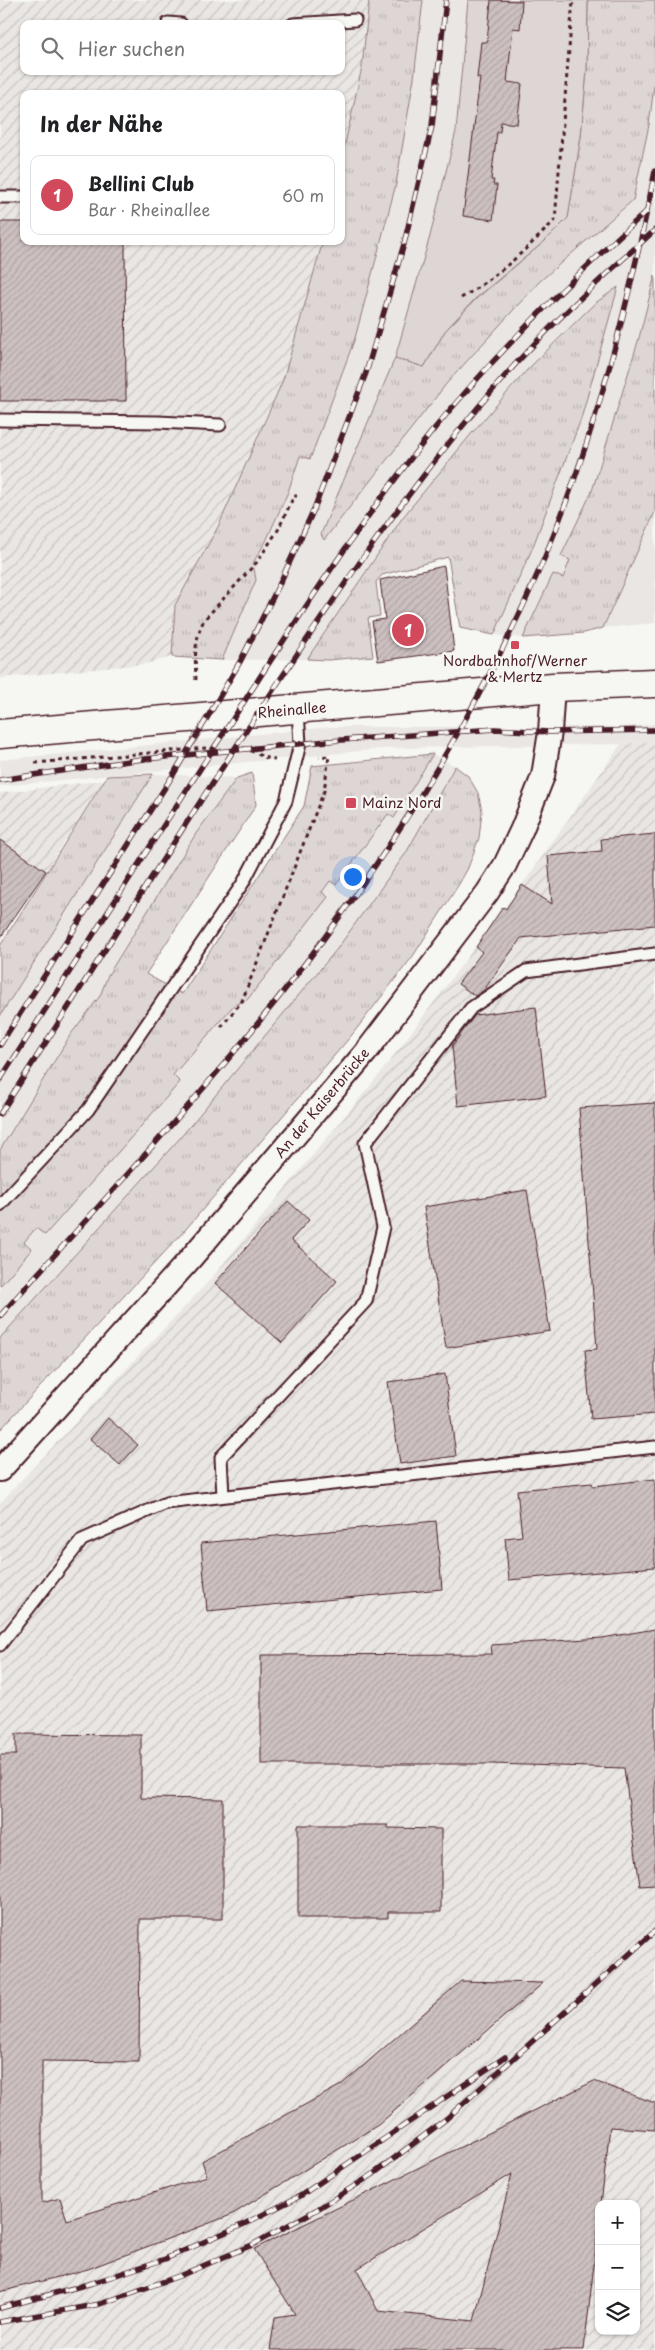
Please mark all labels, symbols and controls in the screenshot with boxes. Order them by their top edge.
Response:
search box [20,20,345,75]
icon: search [38,34,66,62]
text: Hier suchen [78,34,185,62]
text: In der Nähe [40,107,162,139]
text: Bellini Club [88,169,194,197]
text: 1 [53,183,61,207]
text: 60 m [282,183,324,207]
text: Bar · Rheinallee [88,197,210,221]
pin: 1 [392,611,424,649]
marker: Nordbahnhof/Werner & Mertz [509,639,521,651]
place label: Nordbahnhof/Werner & Mertz [443,650,588,687]
street label: Rheinallee [257,696,328,723]
place label: Mainz Nord [362,792,441,813]
marker: Mainz Nord [344,796,358,810]
your location [340,864,366,890]
street label: An der Kaiserbrücke [269,1043,374,1162]
map controls [595,2200,640,2335]
button: + [595,2200,640,2245]
button: − [595,2245,640,2290]
button: layers [595,2290,640,2335]

